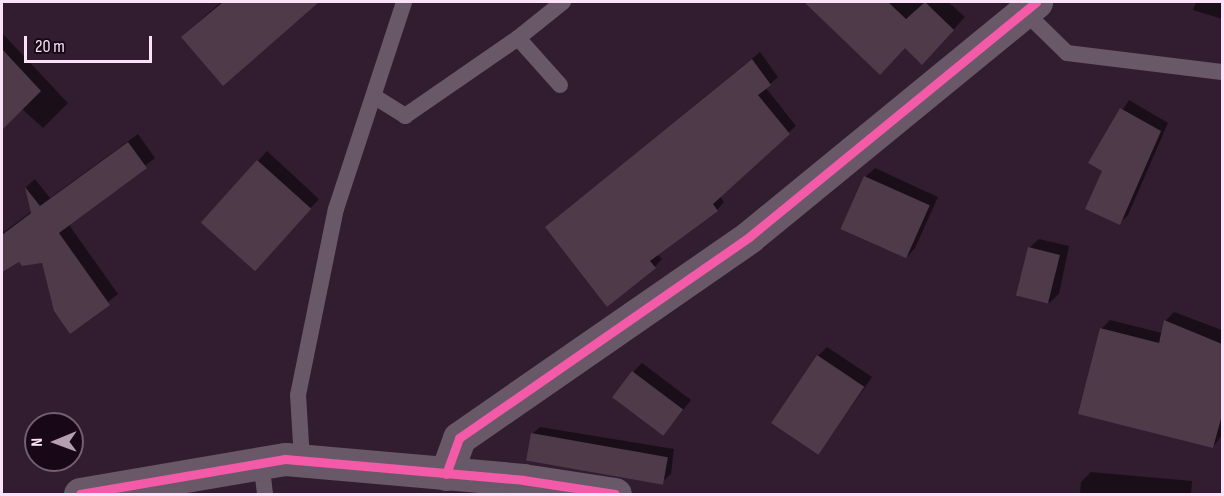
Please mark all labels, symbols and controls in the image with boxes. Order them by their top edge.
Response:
scale bar [27,24,154,62]
text: 20 m [35,36,65,57]
north arrow [24,412,84,472]
text: N [28,438,47,447]

